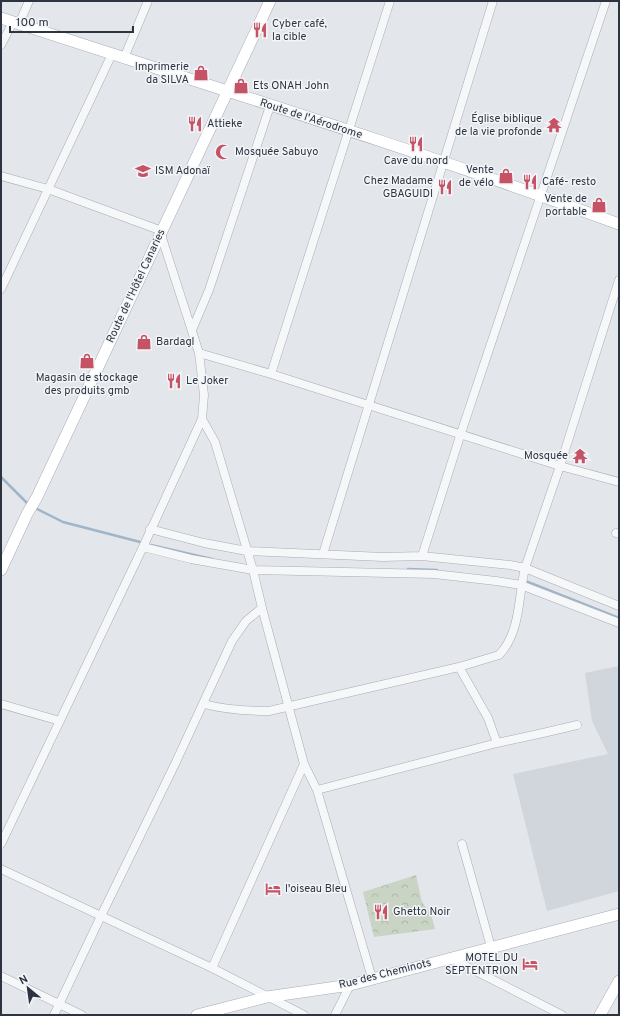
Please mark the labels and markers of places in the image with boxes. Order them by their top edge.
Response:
place label: Cyber café, la cible [272,17,328,44]
restaurant icon: Cyber café, la cible [251,21,269,39]
place label: Imprimerie da SILVA [135,60,189,87]
shop icon: Imprimerie da SILVA [192,64,210,82]
shop icon: Ets ONAH John [232,77,250,95]
place label: Ets ONAH John [253,79,329,93]
place label: Église biblique de la vie profonde [455,111,542,139]
restaurant icon: Attieke [186,115,204,133]
temple icon: Église biblique de la vie profonde [545,116,563,134]
place label: Attieke [207,117,242,131]
restaurant icon: Cave du nord [407,135,425,153]
mosque icon: Mosquée Sabuyo [214,143,232,161]
place label: Mosquée Sabuyo [235,145,318,159]
place label: Cave du nord [384,154,448,168]
school or university icon: ISM Adonaï [134,162,152,180]
place label: Vente de vélo [459,163,494,190]
place label: ISM Adonaï [155,164,210,178]
shop icon: Vente de vélo [497,167,515,185]
restaurant icon: Café- resto [521,173,539,191]
place label: Chez Madame GBAGUIDI [364,174,433,201]
place label: Café- resto [542,175,596,189]
restaurant icon: Chez Madame GBAGUIDI [436,178,454,196]
place label: Vente de portable [544,192,587,219]
shop icon: Vente de portable [590,196,608,214]
shop icon: Bardagl [135,333,153,351]
place label: Bardagl [156,335,194,349]
shop icon: Magasin de stockage des produits gmb [78,352,96,370]
place label: Magasin de stockage des produits gmb [36,371,138,398]
restaurant icon: Le Joker [165,372,183,390]
place label: Le Joker [186,374,229,388]
temple icon: Mosquée [571,447,589,465]
place label: Mosquée [524,449,568,463]
hotel icon: l'oiseau Bleu [264,880,282,898]
place label: l'oiseau Bleu [285,882,347,896]
restaurant icon: Ghetto Noir [372,903,390,921]
place label: Ghetto Noir [393,905,451,919]
place label: MOTEL DU SEPTENTRION [445,951,518,978]
hotel icon: MOTEL DU SEPTENTRION [521,955,539,973]

